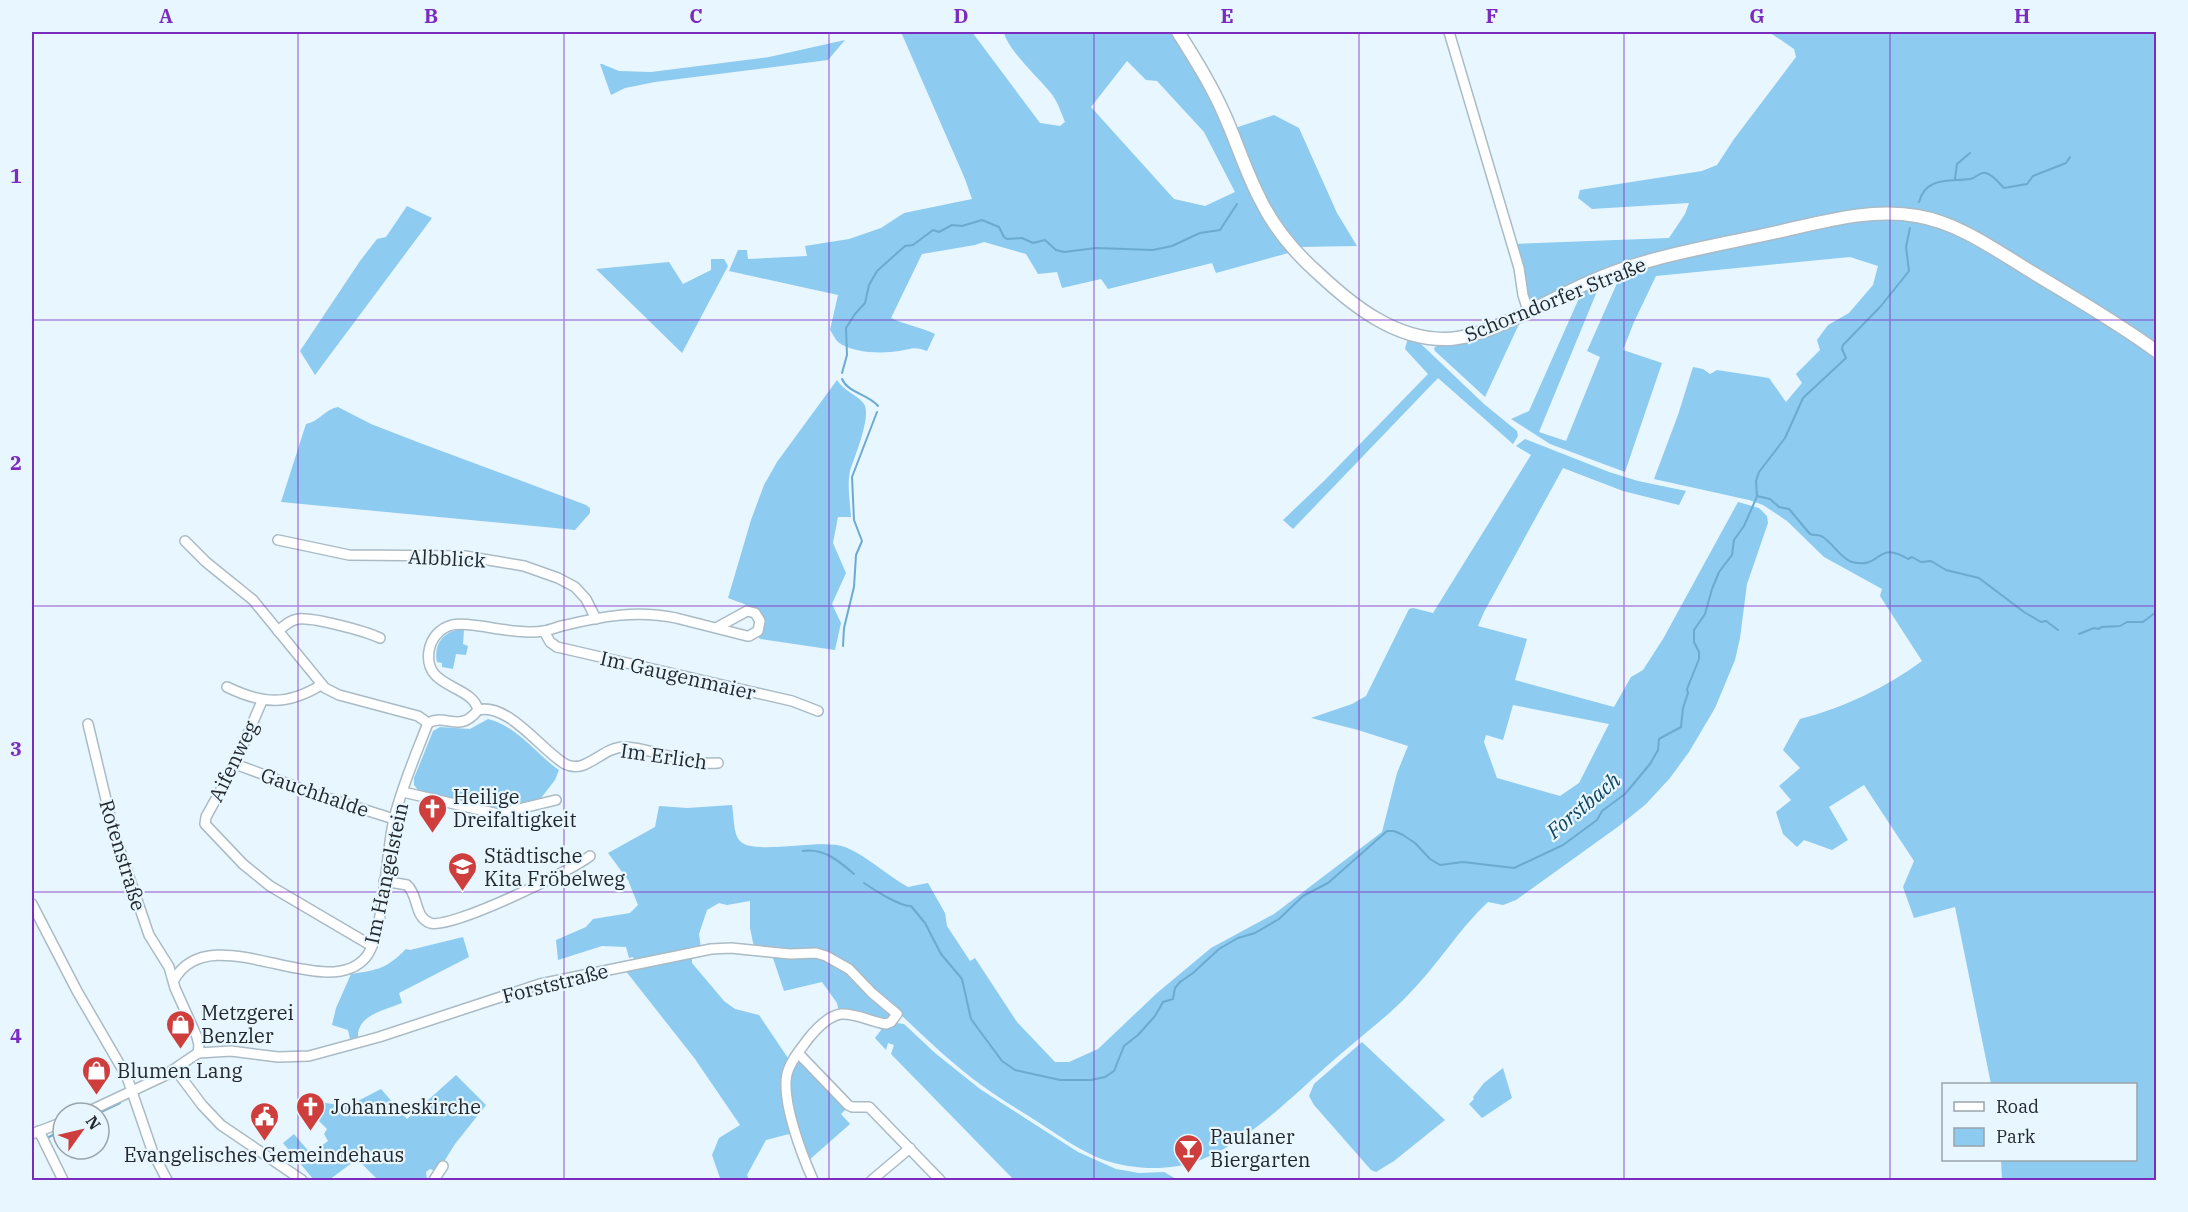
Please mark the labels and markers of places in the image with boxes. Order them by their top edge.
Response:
place label: Heilige Dreifaltigkeit [453,783,576,833]
church icon: Heilige Dreifaltigkeit [416,792,448,834]
place label: Städtische Kita Fröbelweg [484,842,625,892]
school or university icon: Städtische Kita Fröbelweg [447,850,479,892]
place label: Metzgerei Benzler [201,999,294,1049]
shop icon: Metzgerei Benzler [164,1008,196,1050]
shop icon: Blumen Lang [80,1054,112,1096]
place label: Blumen Lang [117,1057,243,1084]
church icon: Johanneskirche [294,1090,326,1132]
place label: Johanneskirche [331,1093,481,1120]
public building icon: Evangelisches Gemeindehaus [248,1100,280,1142]
place label: Paulaner Biergarten [1210,1123,1311,1173]
bar icon: Paulaner Biergarten [1173,1132,1205,1174]
place label: Evangelisches Gemeindehaus [124,1141,404,1168]

